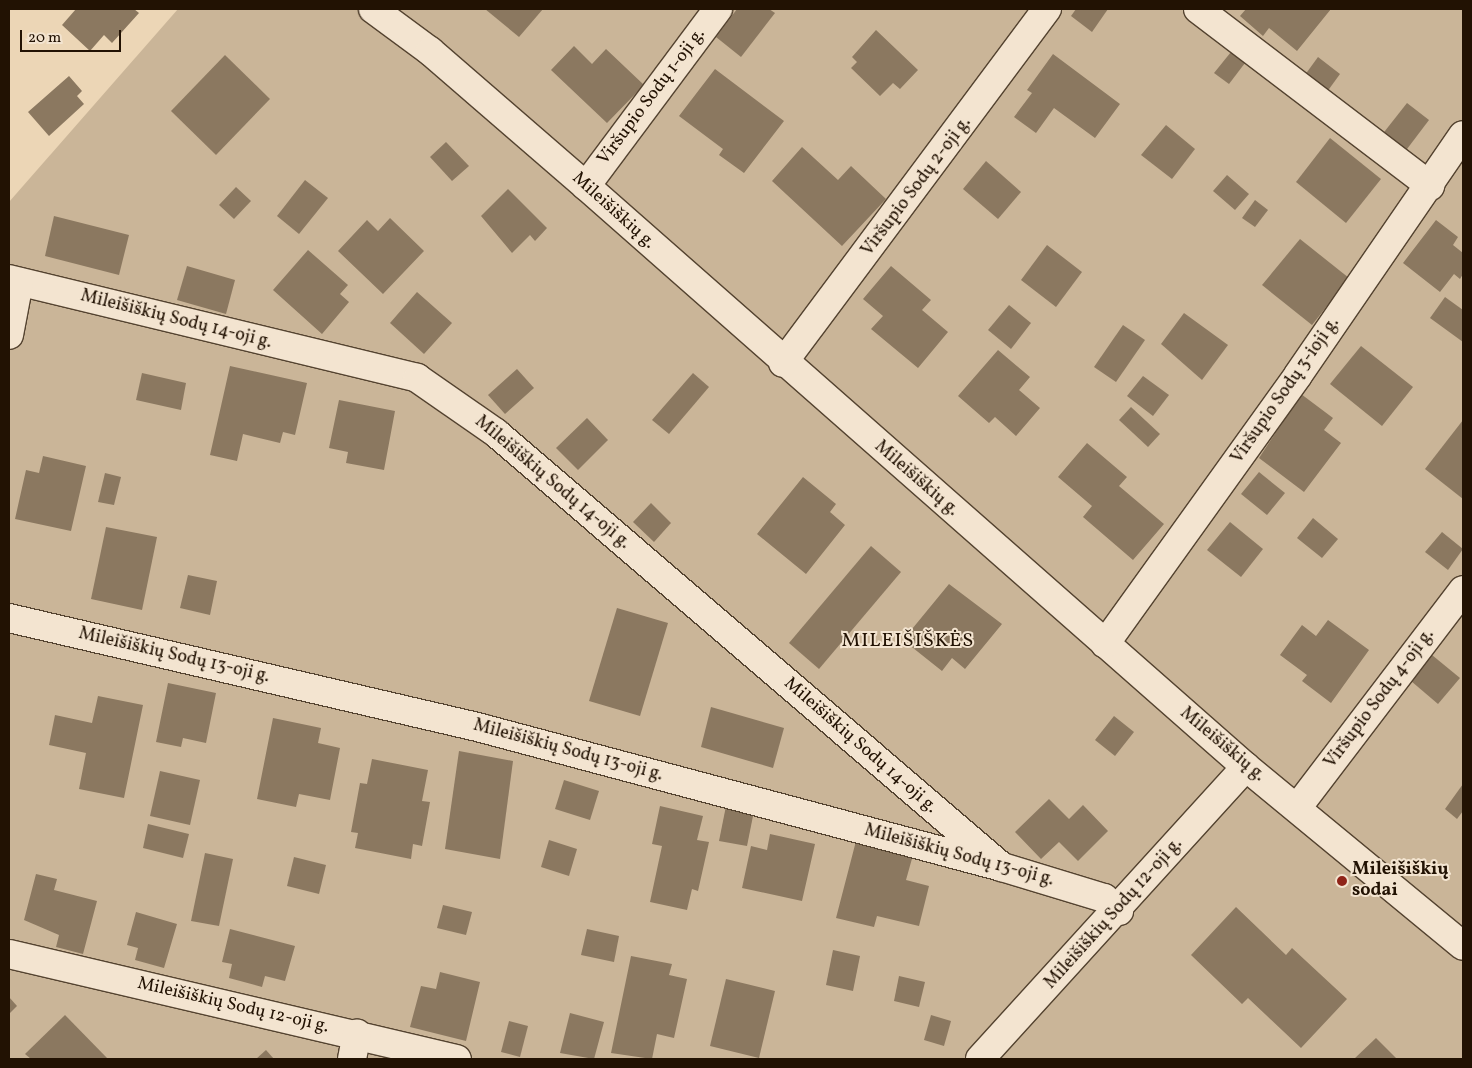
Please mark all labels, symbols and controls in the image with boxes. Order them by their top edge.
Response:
scale bar [22,20,124,52]
street label: Viršupio Sodų 1-oji g. [594,24,710,170]
text: 20 m [28,28,61,49]
street label: Viršupio Sodų 2-oji g. [858,113,976,261]
street label: Mileišiškių g. [567,168,659,254]
street label: Mileišiškių Sodų 14-oji g. [78,286,274,354]
street label: Viršupio Sodų 3-ioji g. [1227,314,1345,468]
street label: Mileišiškių Sodų 14-oji g. [470,412,634,554]
street label: Mileišiškių g. [869,436,963,522]
street label: Mileišiškių Sodų 13-oji g. [76,623,272,689]
street label: Viršupio Sodų 4-oji g. [1320,625,1440,773]
district label: MILEIŠIŠKĖS [840,629,976,653]
street label: Mileišiškių Sodų 14-oji g. [779,673,941,819]
street label: Mileišiškių g. [1175,703,1269,787]
street label: Mileišiškių Sodų 13-oji g. [471,715,665,787]
street label: Mileišiškių Sodų 13-oji g. [862,820,1056,892]
street label: Mileišiškių Sodų 12-oji g. [1040,834,1188,994]
place label: Mileišiškių sodai [1352,860,1448,902]
marker: Mileišiškių sodai [1336,875,1348,887]
street label: Mileišiškių Sodų 12-oji g. [135,973,331,1039]

